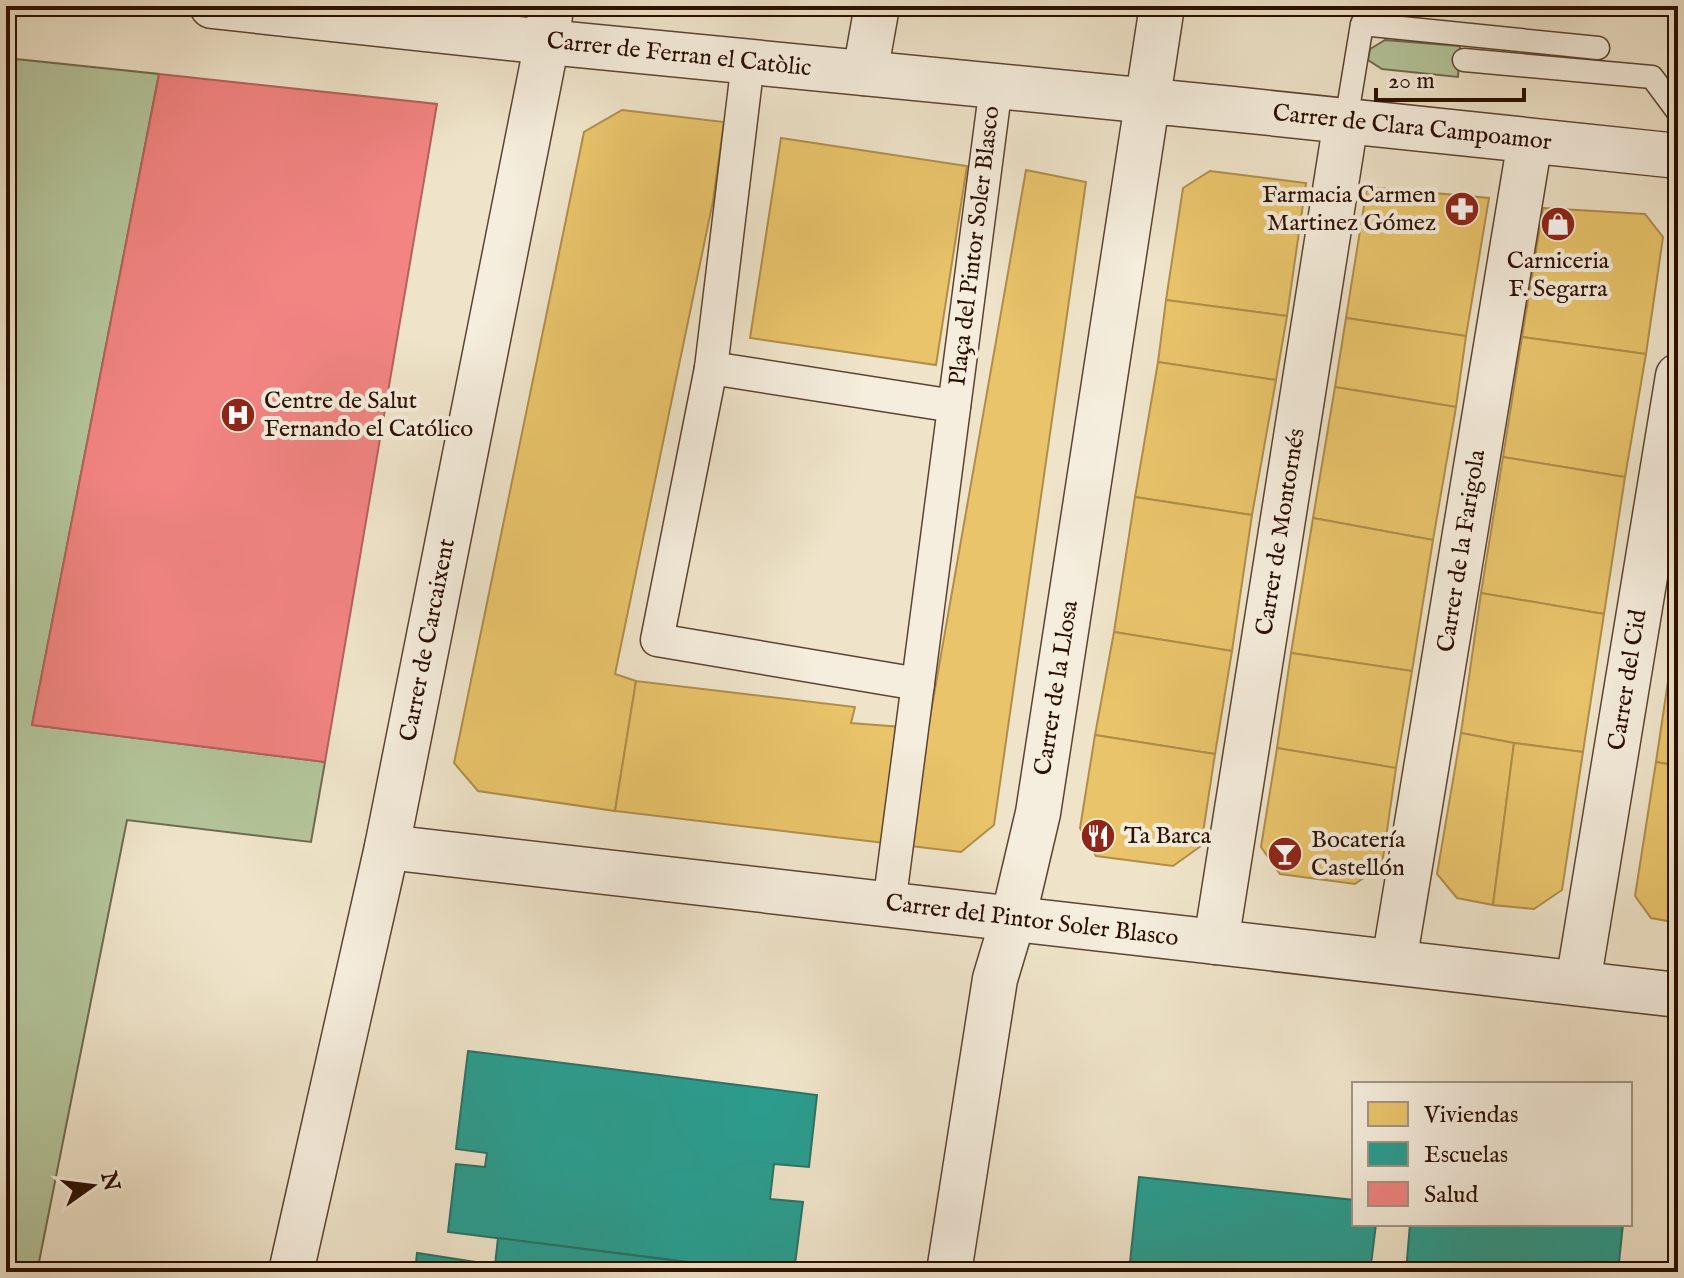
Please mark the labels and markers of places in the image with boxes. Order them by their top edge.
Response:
place label: Farmacia Carmen Martinez Gómez [1262,180,1436,239]
pharmacy icon: Farmacia Carmen Martinez Gómez [1443,190,1481,228]
shop icon: Carniceria F. Segarra [1539,205,1577,243]
place label: Carniceria F. Segarra [1507,246,1610,305]
place label: Centre de Salut Fernando el Católico [264,386,473,445]
hospital icon: Centre de Salut Fernando el Católico [219,396,257,434]
restaurant icon: Ta Barca [1079,817,1117,855]
place label: Ta Barca [1124,821,1212,852]
place label: Bocatería Castellón [1311,825,1406,884]
bar icon: Bocatería Castellón [1266,835,1304,873]

